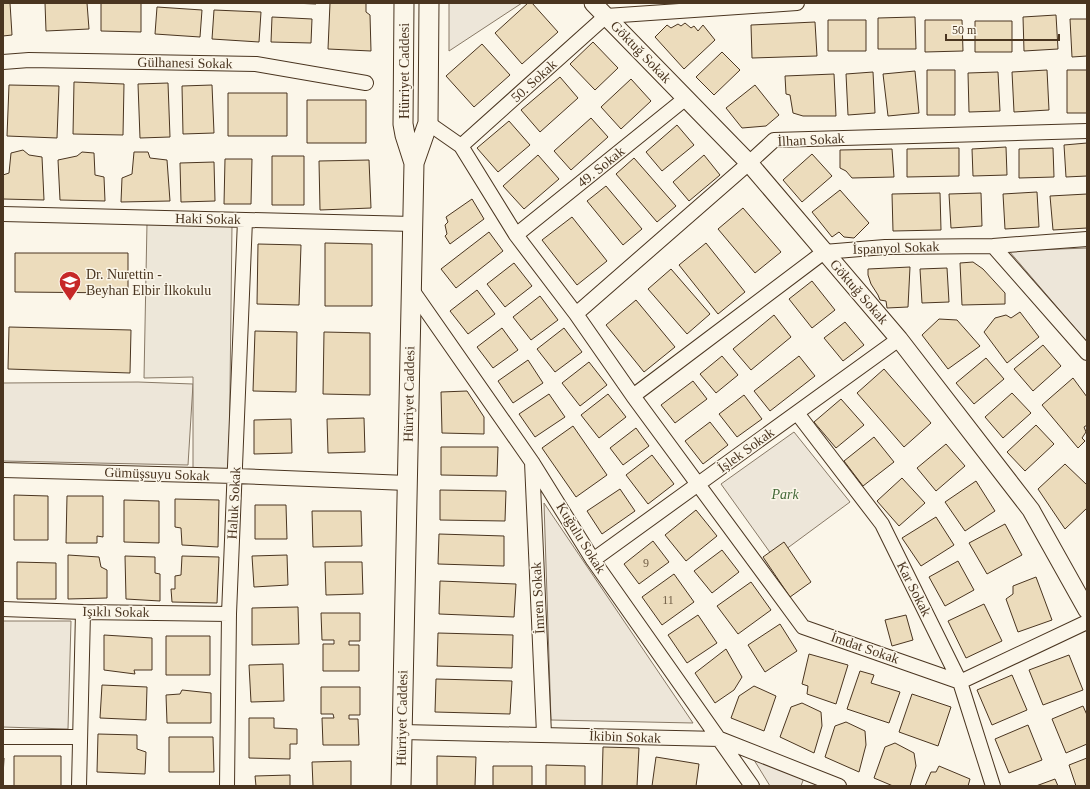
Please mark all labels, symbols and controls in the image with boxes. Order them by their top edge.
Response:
scale bar [946,16,1059,42]
street label: Göktuğ Sokak [608,18,674,86]
street label: Hürriyet Caddesi [397,23,412,119]
text: 50 m [952,23,977,37]
street label: Gülhanesi Sokak [137,55,233,71]
street label: 50. Sokak [508,57,560,105]
street label: İlhan Sokak [777,131,845,149]
street label: 49. Sokak [575,144,627,190]
street label: Haki Sokak [175,211,241,227]
street label: İspanyol Sokak [852,239,940,257]
street label: Göktuğ Sokak [827,257,891,327]
place label: Dr. Nurettin - Beyhan Elbir İlkokulu [86,267,211,298]
school or university icon: Dr. Nurettin - Beyhan Elbir İlkokulu [57,269,83,302]
street label: Hürriyet Caddesi [401,346,417,442]
street label: İşlek Sokak [715,425,777,475]
street label: Gümüşsuyu Sokak [104,465,210,483]
street label: Haluk Sokak [225,466,243,540]
park label: Park [770,487,799,502]
street label: Kuğulu Sokak [553,500,609,576]
house number: 9 [643,556,649,570]
street label: Kar Sokak [894,559,934,619]
street label: İmren Sokak [529,562,547,634]
house number: 11 [662,593,674,607]
street label: Işıklı Sokak [82,604,150,620]
street label: İmdat Sokak [829,629,901,667]
street label: Hürriyet Caddesi [394,670,410,766]
street label: İkibin Sokak [589,728,661,746]

